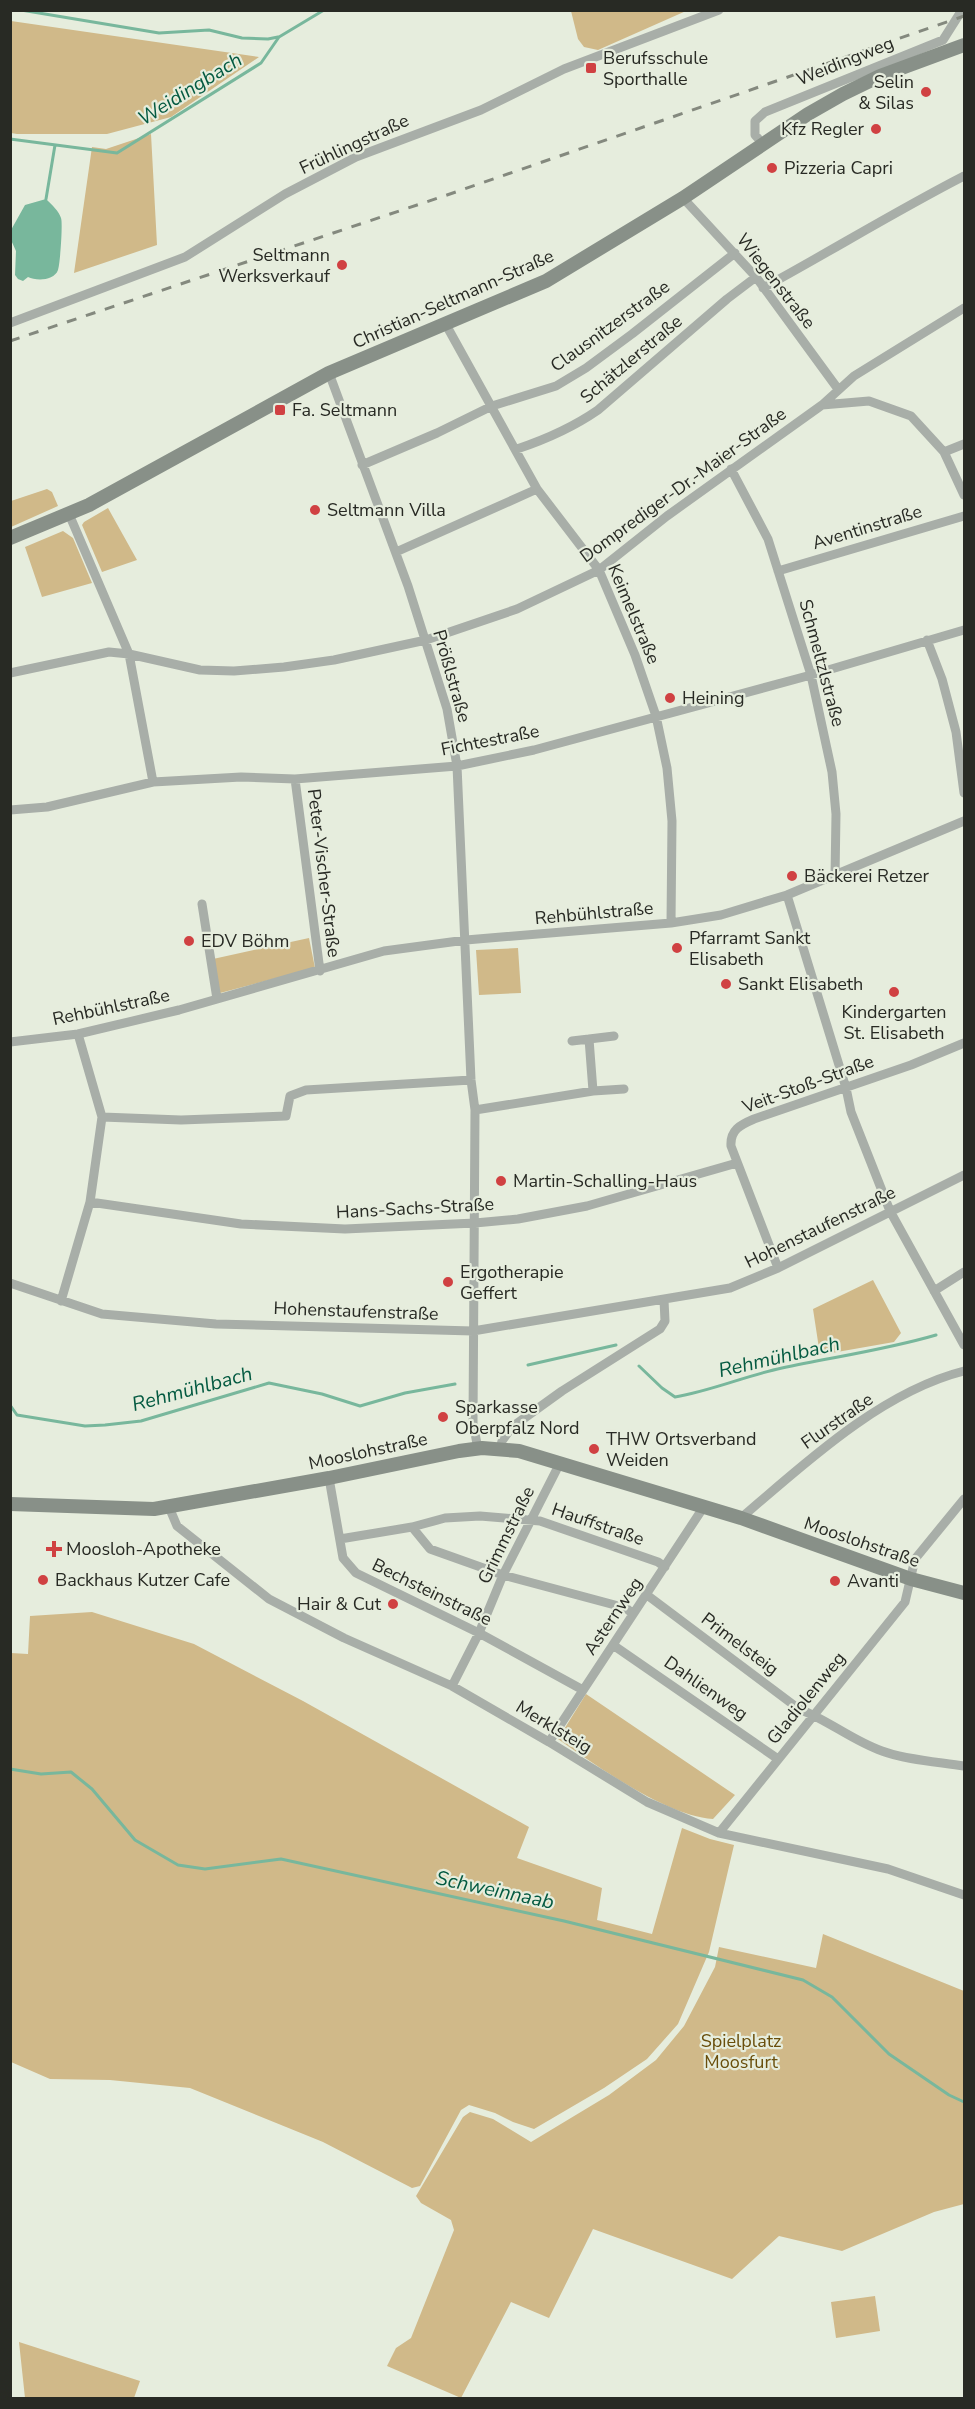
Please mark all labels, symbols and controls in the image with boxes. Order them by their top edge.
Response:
street label: Weidingweg [793,31,897,91]
water label: Weidingbach [133,46,247,132]
place label: Berufsschule Sporthalle [603,46,708,91]
marker: Berufsschule Sporthalle [584,61,598,75]
place label: Selin & Silas [858,70,914,115]
marker: Selin & Silas [919,85,933,99]
street label: Frühlingstraße [295,108,413,180]
place label: Kfz Regler [781,117,865,141]
marker: Kfz Regler [869,122,883,136]
place label: Pizzeria Capri [784,156,893,180]
marker: Pizzeria Capri [765,161,779,175]
street label: Wiegenstraße [731,228,821,334]
place label: Seltmann Werksverkauf [218,243,331,288]
street label: Christian-Seltmann-Straße [349,244,557,354]
marker: Seltmann Werksverkauf [335,258,349,272]
street label: Clausnitzerstraße [546,275,674,377]
street label: Schätzlerstraße [575,309,687,409]
place label: Fa. Seltmann [292,398,397,422]
street label: Domprediger-Dr.-Maier-Straße [575,402,791,568]
marker: Fa. Seltmann [273,403,287,417]
place label: Seltmann Villa [327,498,446,522]
street label: Aventinstraße [809,499,925,555]
marker: Seltmann Villa [308,503,322,517]
street label: Keimelstraße [602,560,666,668]
street label: Schmeltzlstraße [793,597,851,729]
street label: Prößlstraße [427,627,477,725]
place label: Heining [682,686,745,710]
marker: Heining [663,691,677,705]
street label: Fichtestraße [439,719,541,761]
street label: Peter-Vischer-Straße [302,787,346,959]
place label: Bäckerei Retzer [804,864,930,888]
marker: Bäckerei Retzer [785,869,799,883]
street label: Rehbühlstraße [534,896,654,930]
place label: Pfarramt Sankt Elisabeth [689,926,811,971]
place label: EDV Böhm [201,929,289,953]
marker: EDV Böhm [182,934,196,948]
marker: Pfarramt Sankt Elisabeth [670,941,684,955]
place label: Sankt Elisabeth [738,972,863,996]
marker: Sankt Elisabeth [719,977,733,991]
street label: Rehbühlstraße [50,983,172,1031]
marker: Kindergarten St. Elisabeth [887,985,901,999]
place label: Kindergarten St. Elisabeth [841,1000,947,1045]
street label: Veit-Stoß-Straße [738,1049,877,1119]
place label: Martin-Schalling-Haus [513,1169,697,1193]
marker: Martin-Schalling-Haus [494,1174,508,1188]
street label: Hohenstaufenstraße [741,1180,899,1274]
street label: Hans-Sachs-Straße [335,1192,495,1224]
place label: Ergotherapie Geffert [460,1260,564,1305]
marker: Ergotherapie Geffert [441,1275,455,1289]
street label: Hohenstaufenstraße [273,1296,439,1326]
water label: Rehmühlbach [716,1330,842,1384]
water label: Rehmühlbach [129,1360,255,1418]
street label: Flurstraße [796,1387,878,1455]
place label: Sparkasse Oberpfalz Nord [455,1395,580,1440]
marker: Sparkasse Oberpfalz Nord [436,1410,450,1424]
street label: Mooslohstraße [306,1427,430,1475]
place label: THW Ortsverband Weiden [606,1427,756,1472]
marker: THW Ortsverband Weiden [587,1442,601,1456]
street label: Grimmstraße [472,1482,540,1588]
street label: Hauffstraße [549,1497,647,1551]
street label: Mooslohstraße [801,1511,923,1573]
place label: Moosloh-Apotheke [66,1537,221,1561]
marker: Moosloh-Apotheke [47,1542,61,1556]
street label: Bechsteinstraße [368,1553,496,1631]
place label: Backhaus Kutzer Cafe [55,1568,230,1592]
place label: Avanti [847,1569,899,1593]
street label: Asternweg [578,1572,648,1660]
marker: Backhaus Kutzer Cafe [36,1573,50,1587]
marker: Avanti [828,1574,842,1588]
place label: Hair & Cut [297,1592,382,1616]
marker: Hair & Cut [386,1597,400,1611]
street label: Primelsteig [696,1607,784,1681]
street label: Gladiolenweg [761,1647,851,1749]
street label: Dahlienweg [659,1650,753,1726]
street label: Merklsteig [512,1695,596,1759]
water label: Schweinnaab [433,1864,557,1916]
park label: Spielplatz Moosfurt [701,2029,781,2074]

